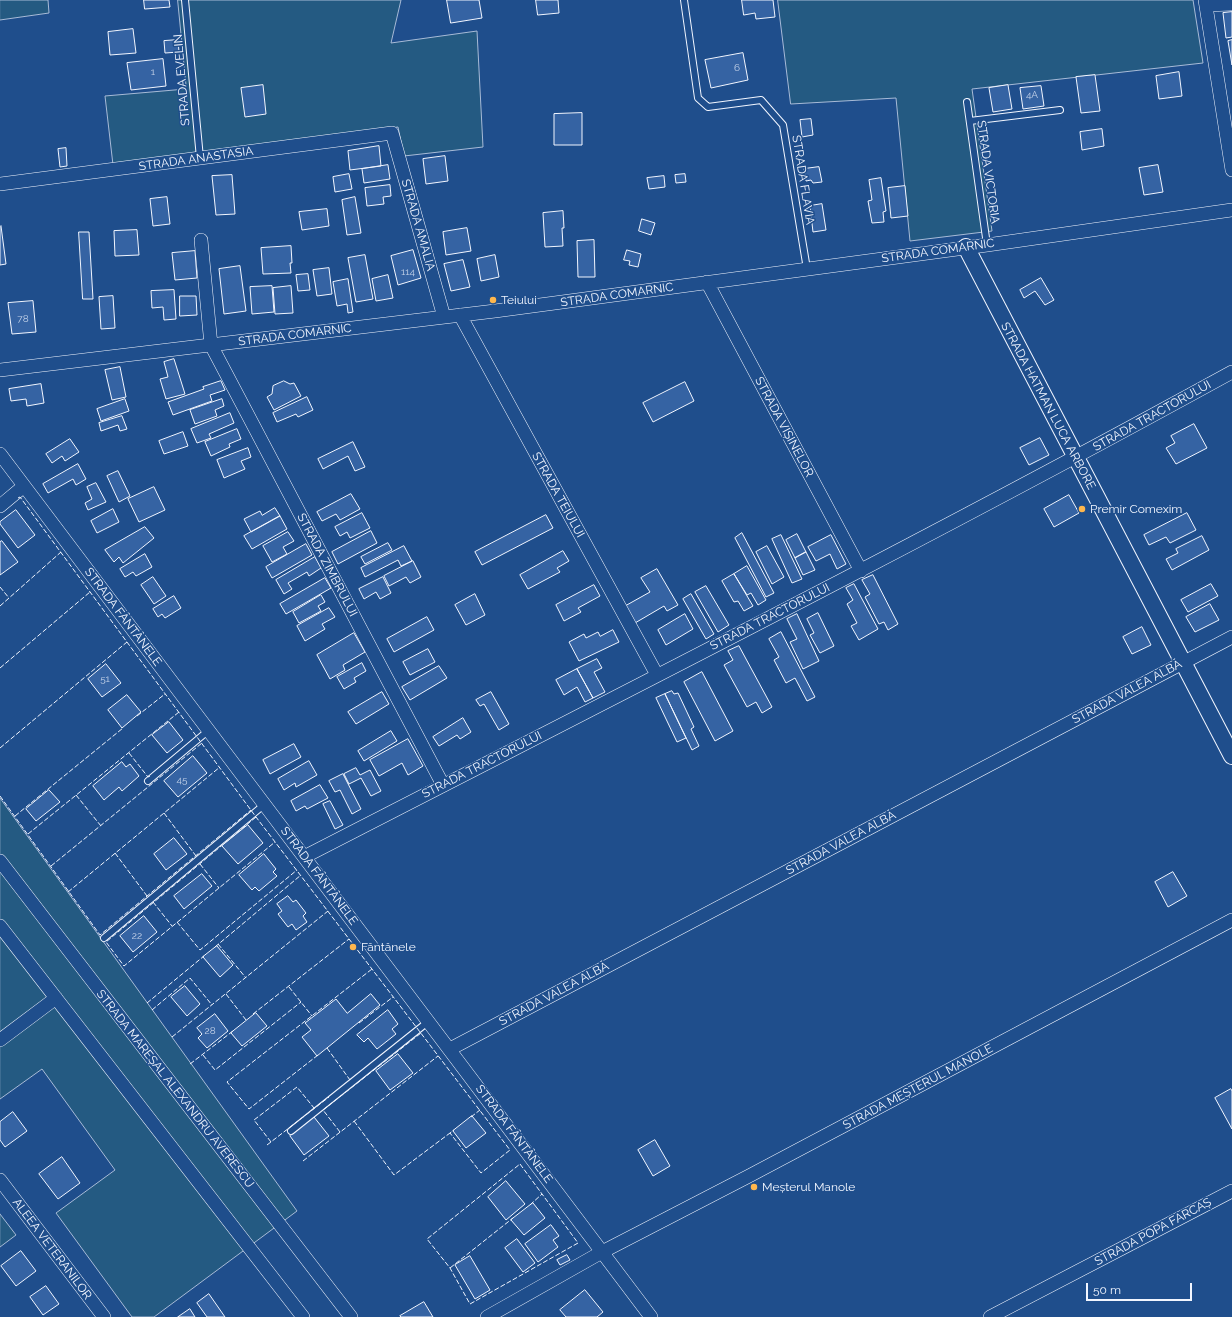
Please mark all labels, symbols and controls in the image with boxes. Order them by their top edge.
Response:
street label: STRADA EVELIN [171,34,193,126]
house number: 6 [734,62,740,74]
house number: 1 [151,66,155,78]
house number: 4A [1026,89,1038,101]
street label: STRADA VICTORIA [974,119,1002,225]
street label: STRADA FLAVIA [789,134,817,226]
street label: STRADA ANASTASIA [138,144,254,174]
street label: STRADA AMALIA [398,177,438,273]
street label: STRADA COMARNIC [881,236,995,266]
house number: 114 [401,266,415,278]
street label: STRADA COMARNIC [560,280,674,310]
place label: Teiului [501,293,537,307]
marker: Teiului [488,295,498,305]
house number: 78 [17,313,29,325]
street label: STRADA HATMAN LUCA ARBORE [998,320,1098,492]
street label: STRADA COMARNIC [238,321,352,349]
street label: STRADA VIȘINELOR [751,374,817,480]
street label: STRADA TRACTORULUI [1090,378,1214,454]
street label: STRADA TEIULUI [529,450,587,540]
place label: Premir Comexim [1090,502,1182,516]
marker: Premir Comexim [1077,504,1087,514]
street label: STRADA ZIMBRULUI [294,511,360,619]
street label: STRADA FÂNTÂNELE [81,565,165,669]
street label: STRADA TRACTORULUI [708,580,832,654]
street label: STRADA VALEA ALBĂ [1070,657,1184,727]
house number: 51 [100,673,110,685]
street label: STRADA TRACTORULUI [420,728,544,802]
house number: 45 [177,774,187,786]
street label: STRADA VALEA ALBĂ [784,808,898,878]
street label: STRADA FÂNTÂNELE [277,824,361,928]
house number: 22 [132,930,142,942]
place label: Fântânele [361,940,416,954]
marker: Fântânele [348,942,358,952]
street label: STRADA VALEA ALBĂ [497,959,611,1029]
street label: STRADA MAREȘAL ALEXANDRU AVERESCU [93,987,257,1191]
house number: 28 [204,1025,216,1037]
street label: STRADA MEȘTERUL MANOLE [841,1041,995,1133]
street label: STRADA FÂNTÂNELE [472,1082,556,1186]
place label: Meșterul Manole [762,1180,855,1194]
marker: Meșterul Manole [749,1182,759,1192]
street label: STRADA POPA FARCAȘ [1092,1195,1214,1269]
street label: ALEEA VETERANILOR [9,1196,95,1302]
scale bar [1088,1275,1194,1301]
text: 50 m [1093,1283,1121,1297]

